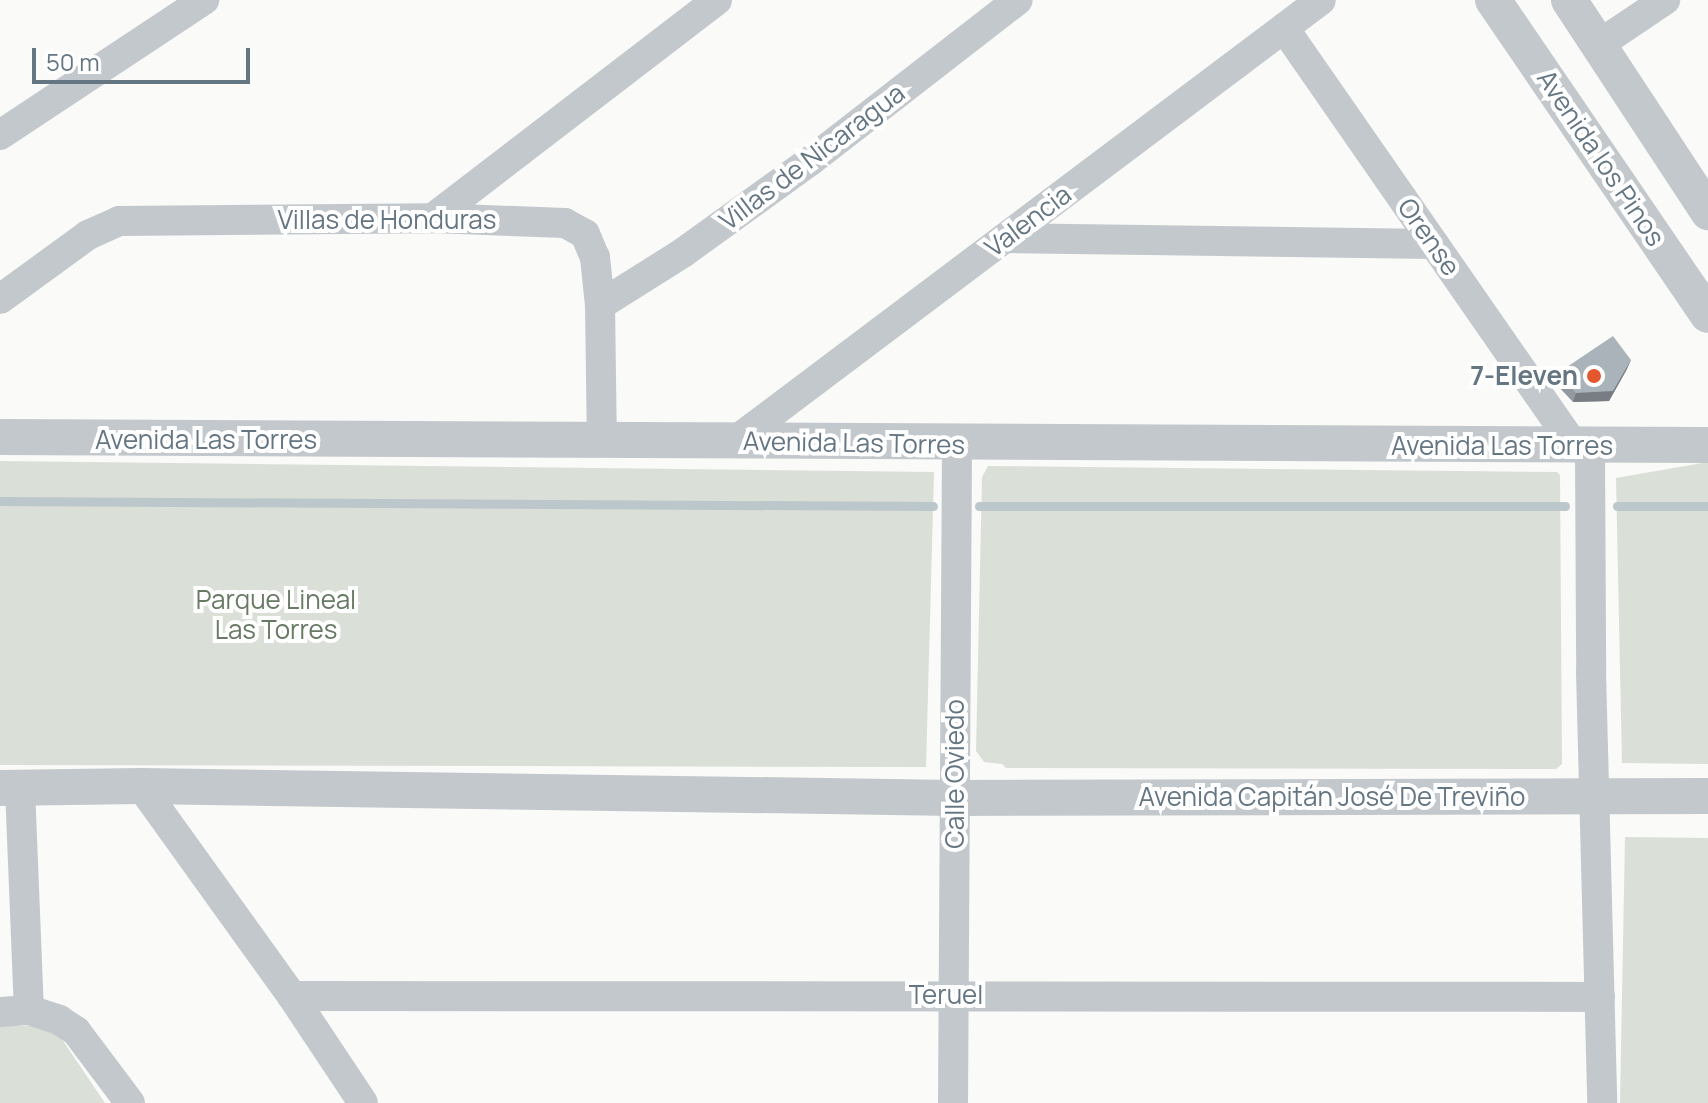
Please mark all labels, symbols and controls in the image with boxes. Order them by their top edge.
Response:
scale bar [36,32,254,82]
text: 50 m [46,45,100,78]
street label: Avenida los Pinos [1531,64,1671,252]
street label: Villas de Nicaragua [713,77,911,237]
street label: Valencia [979,179,1077,263]
street label: Orense [1391,192,1467,282]
street label: Villas de Honduras [278,204,496,236]
place label: 7-Eleven [1470,360,1578,392]
marker: 7-Eleven [1585,367,1603,385]
street label: Avenida Las Torres [95,424,317,456]
street label: Avenida Las Torres [743,425,965,461]
street label: Avenida Las Torres [1391,430,1613,462]
park label: Parque Lineal Las Torres [196,584,356,646]
street label: Calle Oviedo [939,699,971,849]
street label: Avenida Capitán José De Treviño [1139,781,1525,813]
street label: Teruel [909,979,983,1011]

